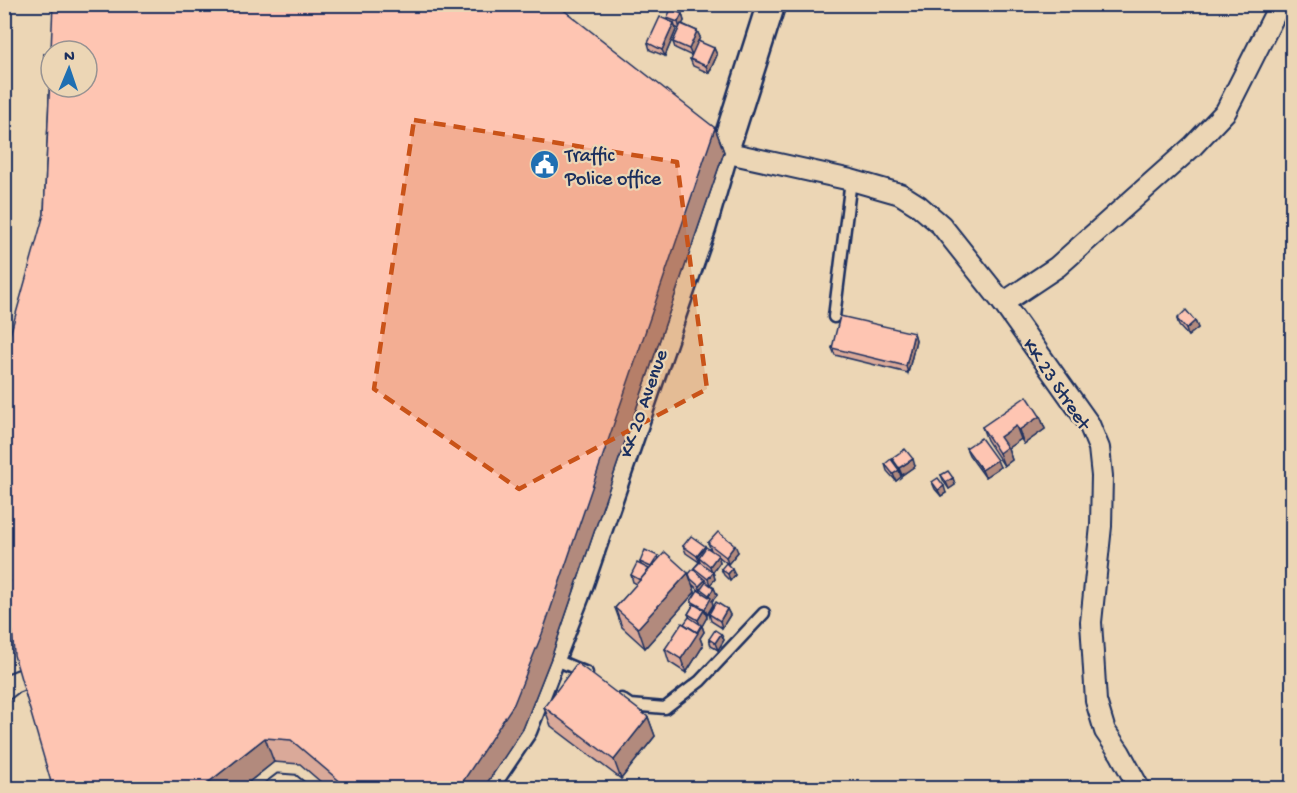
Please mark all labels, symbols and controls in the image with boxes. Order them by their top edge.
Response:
north arrow [39,39,99,99]
text: N [64,48,76,67]
place label: Traffic Police office [564,146,662,192]
public building icon: Traffic Police office [528,149,560,181]
street label: KK 23 Street [1016,335,1095,436]
street label: KK 20 Avenue [616,346,675,461]

